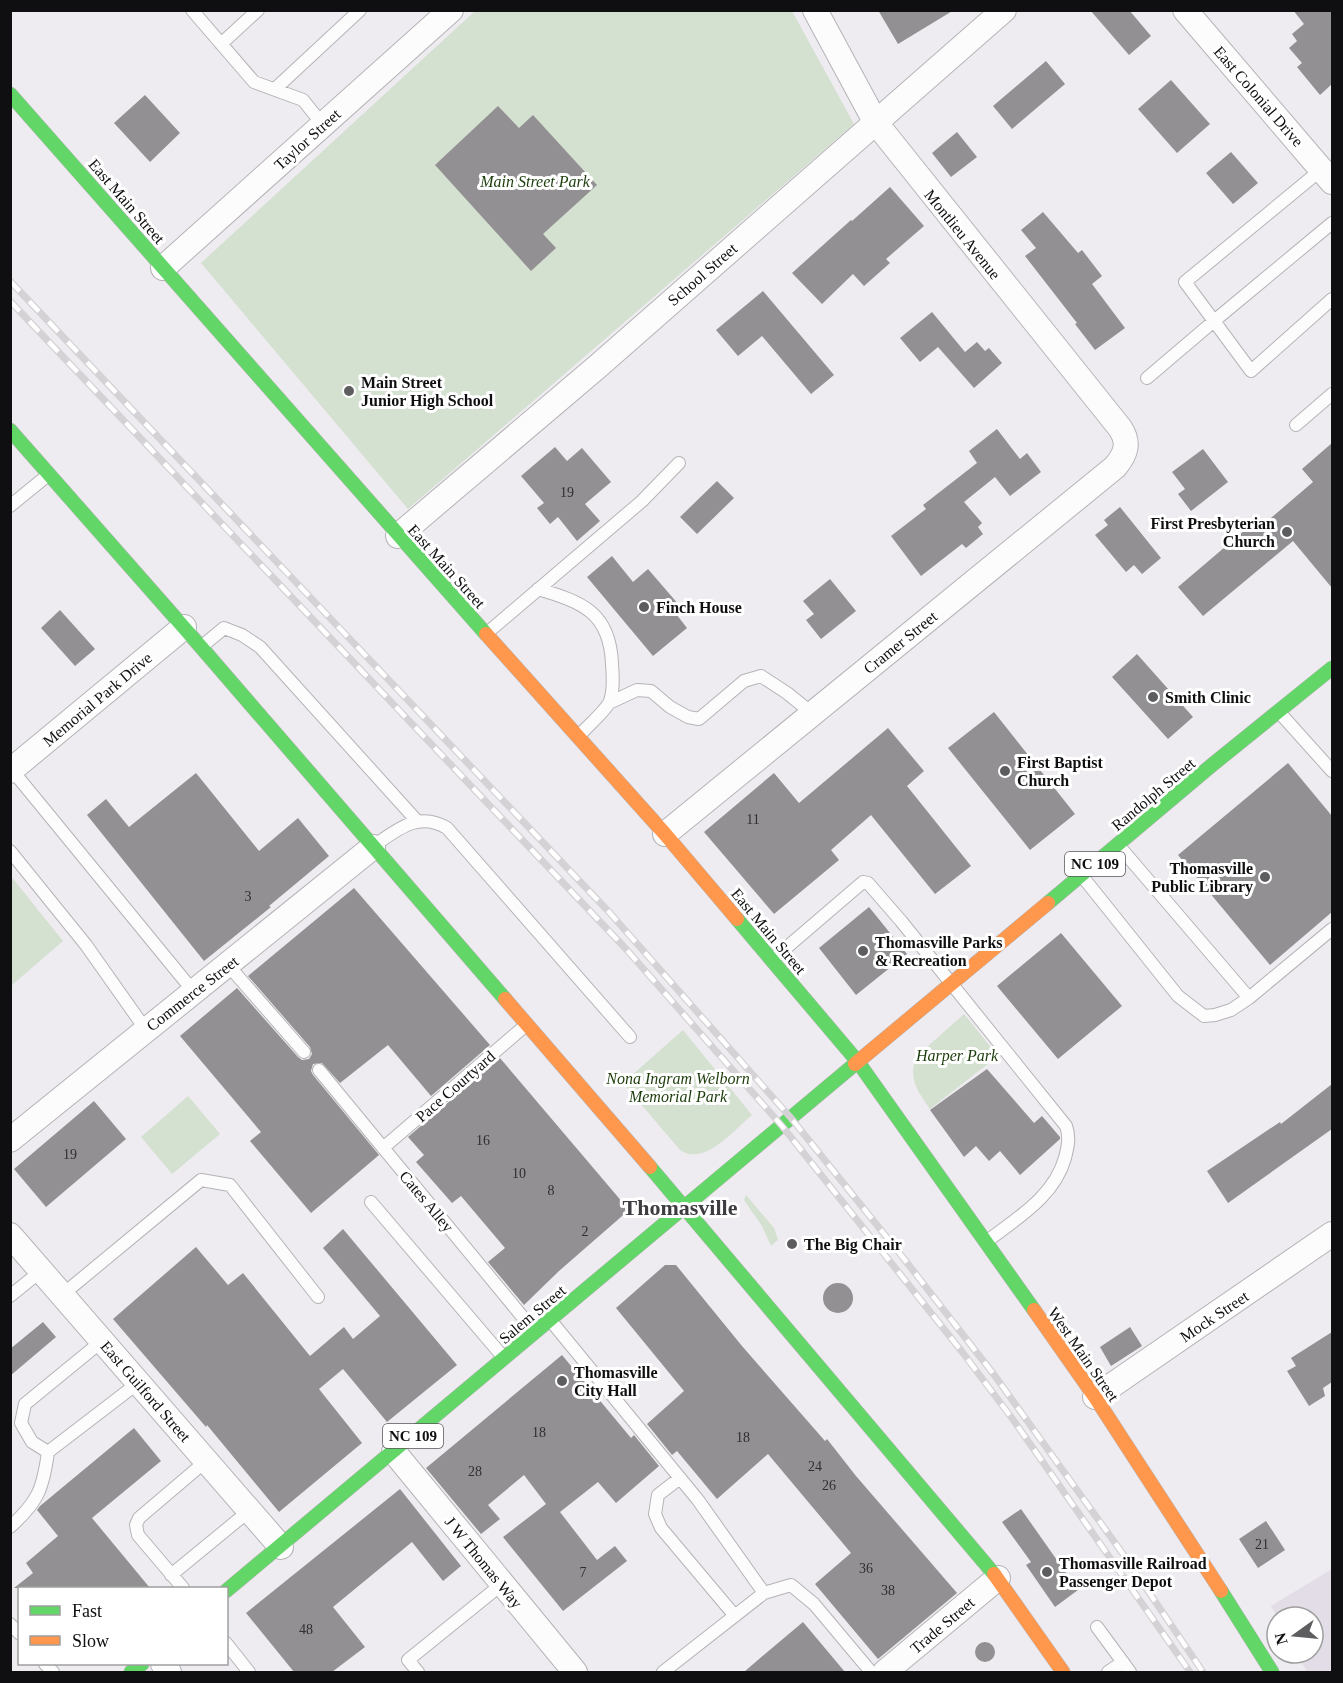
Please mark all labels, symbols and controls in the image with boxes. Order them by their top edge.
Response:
street label: East Colonial Drive [1211,43,1307,150]
street label: Taylor Street [271,105,345,174]
street label: East Main Street [85,156,168,248]
park label: Main Street Park [479,173,591,190]
street label: Montlieu Avenue [921,186,1004,283]
street label: School Street [664,239,741,309]
place label: Main Street Junior High School [361,374,494,410]
marker: Main Street Junior High School [342,384,356,398]
house number: 19 [560,485,574,500]
place label: First Presbyterian Church [1150,515,1275,550]
street label: East Main Street [405,521,489,612]
marker: First Presbyterian Church [1280,525,1294,539]
place label: Finch House [656,599,742,616]
marker: Finch House [637,600,651,614]
street label: Cramer Street [860,607,941,677]
street label: Memorial Park Drive [39,649,155,750]
place label: Smith Clinic [1165,689,1251,706]
marker: Smith Clinic [1146,690,1160,704]
place label: First Baptist Church [1017,754,1103,789]
street label: Randolph Street [1108,754,1200,835]
marker: First Baptist Church [998,764,1012,778]
house number: 11 [746,812,760,827]
road number: NC 109 [1065,852,1125,876]
place label: Thomasville Public Library [1151,860,1253,896]
marker: Thomasville Public Library [1258,870,1272,884]
street label: East Main Street [728,885,810,978]
house number: 3 [245,889,252,904]
place label: Thomasville Parks & Recreation [875,934,1003,969]
marker: Thomasville Parks & Recreation [856,944,870,958]
street label: Commerce Street [143,952,242,1034]
street label: Pace Courtyard [412,1047,499,1126]
park label: Harper Park [915,1047,999,1065]
park label: Nona Ingram Welborn Memorial Park [605,1070,750,1105]
house number: 16 [476,1133,490,1148]
house number: 19 [63,1147,77,1162]
house number: 10 [512,1166,526,1181]
street label: Cates Alley [395,1167,457,1236]
house number: 8 [548,1183,555,1198]
district label: Thomasville [623,1195,738,1220]
house number: 2 [582,1224,589,1239]
place label: The Big Chair [804,1236,902,1254]
marker: The Big Chair [785,1237,799,1251]
street label: Salem Street [496,1281,569,1347]
street label: Mock Street [1177,1287,1252,1345]
street label: West Main Street [1045,1304,1123,1405]
street label: East Guilford Street [97,1337,194,1446]
place label: Thomasville City Hall [574,1364,658,1400]
marker: Thomasville City Hall [555,1374,569,1388]
road number: NC 109 [383,1424,443,1448]
house number: 18 [532,1425,546,1440]
house number: 18 [736,1430,750,1445]
house number: 24 [808,1459,822,1474]
house number: 28 [468,1464,482,1479]
house number: 26 [822,1478,836,1493]
street label: J W Thomas Way [441,1513,526,1612]
house number: 21 [1255,1537,1269,1552]
place label: Thomasville Railroad Passenger Depot [1059,1555,1207,1591]
house number: 36 [859,1561,873,1576]
house number: 7 [580,1565,587,1580]
marker: Thomasville Railroad Passenger Depot [1040,1565,1054,1579]
house number: 38 [881,1583,895,1598]
legend [18,1587,228,1665]
street label: Trade Street [907,1593,978,1657]
text: Fast [72,1601,102,1621]
north arrow [1265,1605,1325,1665]
house number: 48 [299,1622,313,1637]
text: Slow [72,1631,109,1651]
text: N [1271,1631,1291,1647]

